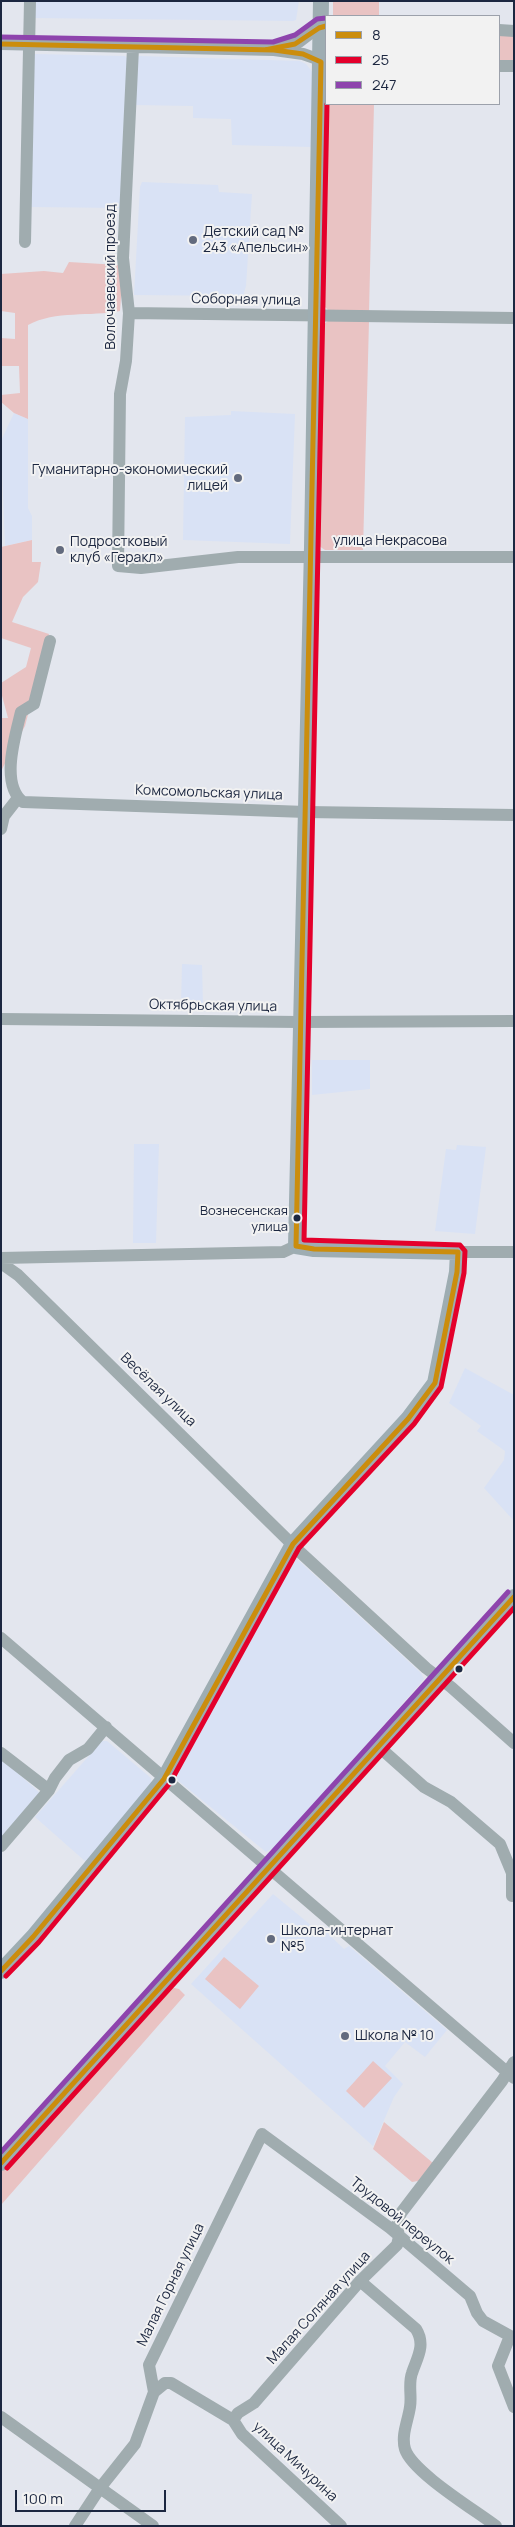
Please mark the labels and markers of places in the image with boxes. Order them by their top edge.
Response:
place label: Детский сад № 243 «Апельсин» [203,224,309,256]
marker: Детский сад № 243 «Апельсин» [187,234,199,246]
place label: Гуманитарно-экономический лицей [32,462,228,494]
marker: Гуманитарно-экономический лицей [232,472,244,484]
place label: Подростковый клуб «Геракл» [70,534,167,566]
marker: Подростковый клуб «Геракл» [54,544,66,556]
place label: Вознесенская улица [200,1203,288,1234]
marker: Вознесенская улица [292,1213,302,1223]
unlabelled marker [454,1664,464,1674]
unlabelled marker [167,1775,177,1785]
place label: Школа-интернат №5 [281,1923,393,1955]
marker: Школа-интернат №5 [265,1933,277,1945]
place label: Школа № 10 [355,2028,434,2044]
marker: Школа № 10 [339,2030,351,2042]

